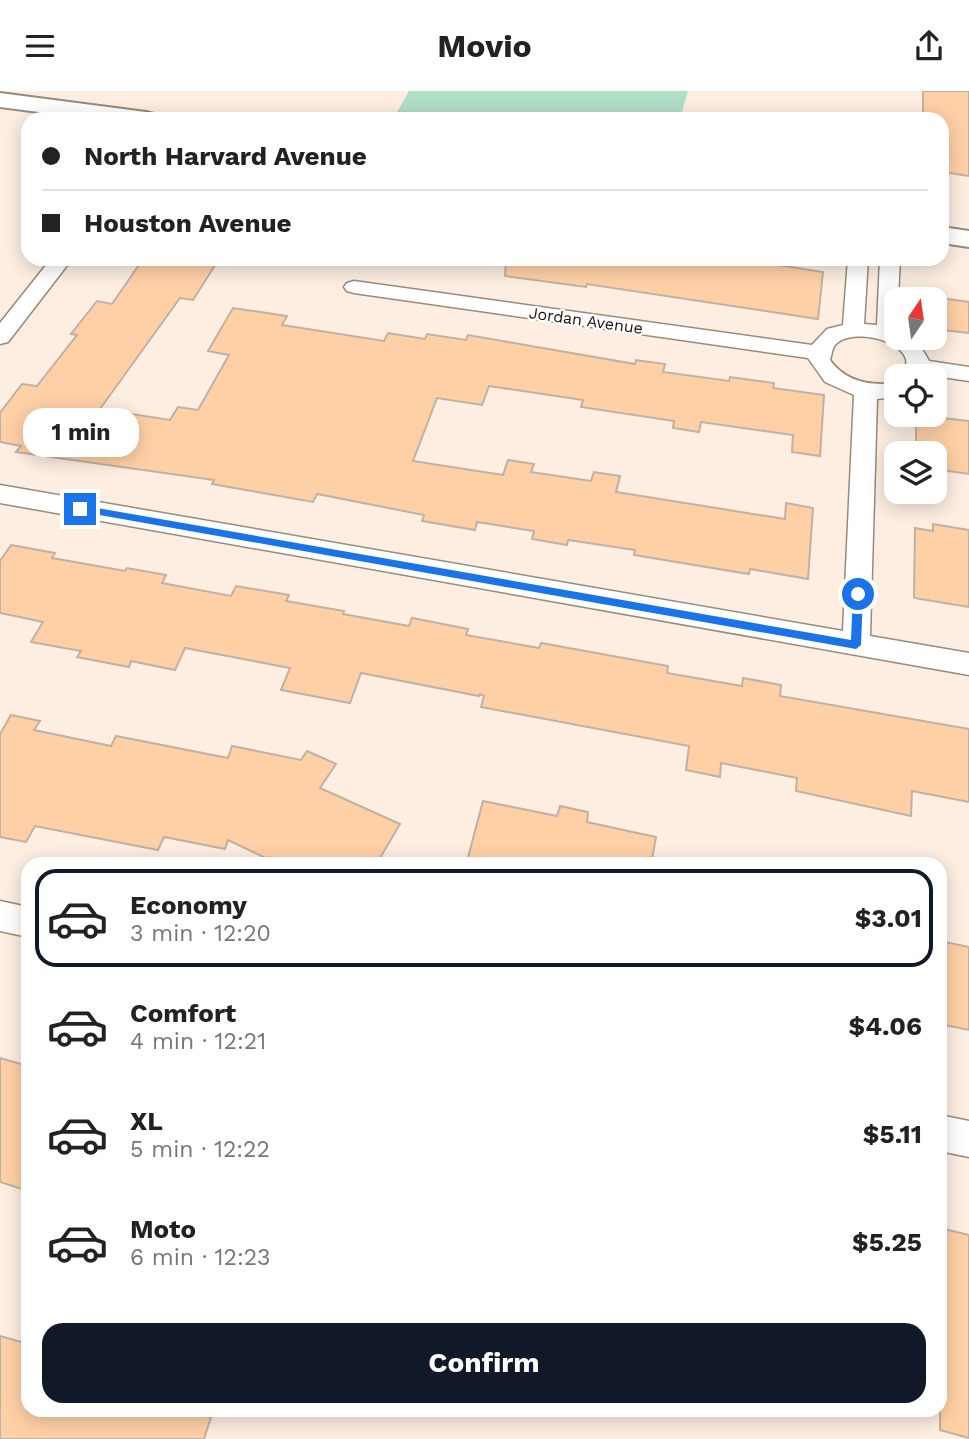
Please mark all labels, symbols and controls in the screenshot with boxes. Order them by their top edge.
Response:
icon: menu [21,27,59,65]
text: Movio [437,27,532,65]
icon: share [910,27,948,65]
text: North Harvard Avenue [84,141,367,171]
text: Houston Avenue [84,208,292,238]
north arrow [884,287,947,350]
map controls [884,287,947,504]
street label: Jordan Avenue [528,303,644,338]
button: locate [884,364,947,427]
callout: 1 min [22,407,138,457]
text: 1 min [51,419,111,446]
button: layers [884,441,947,504]
route end [64,493,96,525]
route start [842,578,874,610]
icon: car [46,887,109,950]
text: Economy [130,890,247,920]
text: $3.01 [855,903,922,933]
text: 3 min · 12:20 [130,920,271,947]
icon: car [46,995,109,1058]
text: Comfort [130,998,236,1028]
text: $4.06 [849,1011,922,1041]
text: 4 min · 12:21 [130,1028,266,1055]
icon: car [46,1103,109,1166]
text: XL [130,1106,163,1136]
text: $5.11 [863,1119,922,1149]
text: 5 min · 12:22 [130,1136,270,1163]
icon: car [46,1211,109,1274]
text: Moto [130,1214,196,1244]
text: $5.25 [852,1227,922,1257]
text: 6 min · 12:23 [130,1244,271,1271]
button: Confirm [42,1323,926,1403]

